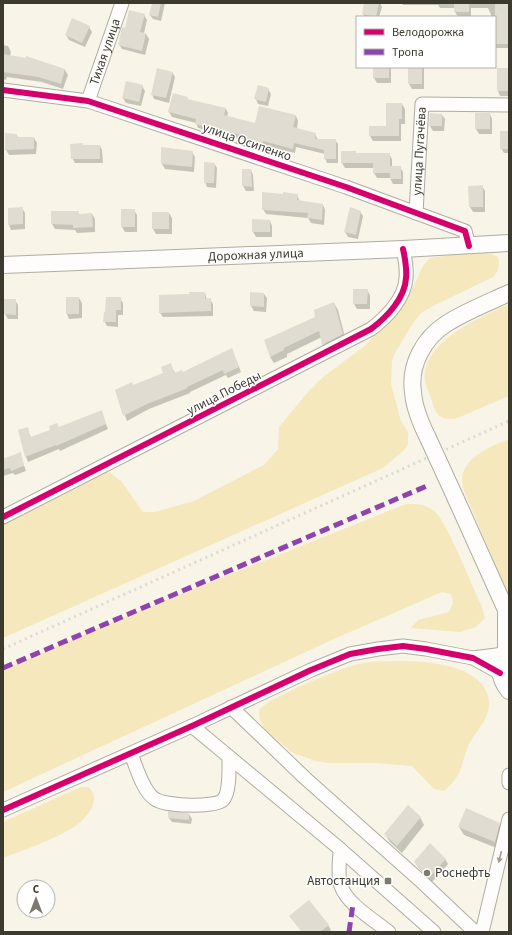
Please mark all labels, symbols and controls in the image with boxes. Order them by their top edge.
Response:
street label: Тихая улица [85,16,125,88]
legend [356,16,496,68]
text: Велодорожка [392,24,464,41]
text: Тропа [392,44,424,61]
street label: улица Пугачёва [408,106,431,196]
street label: улица Осипенко [200,118,294,166]
street label: Дорожная улица [207,244,304,266]
street label: улица Победы [184,367,264,419]
one-way arrow [497,851,503,863]
place label: Роснефть [435,864,490,882]
marker: Роснефть [422,868,432,878]
place label: Автостанция [307,872,380,890]
marker: Автостанция [383,876,393,886]
north arrow [16,879,56,919]
text: С [33,882,40,897]

